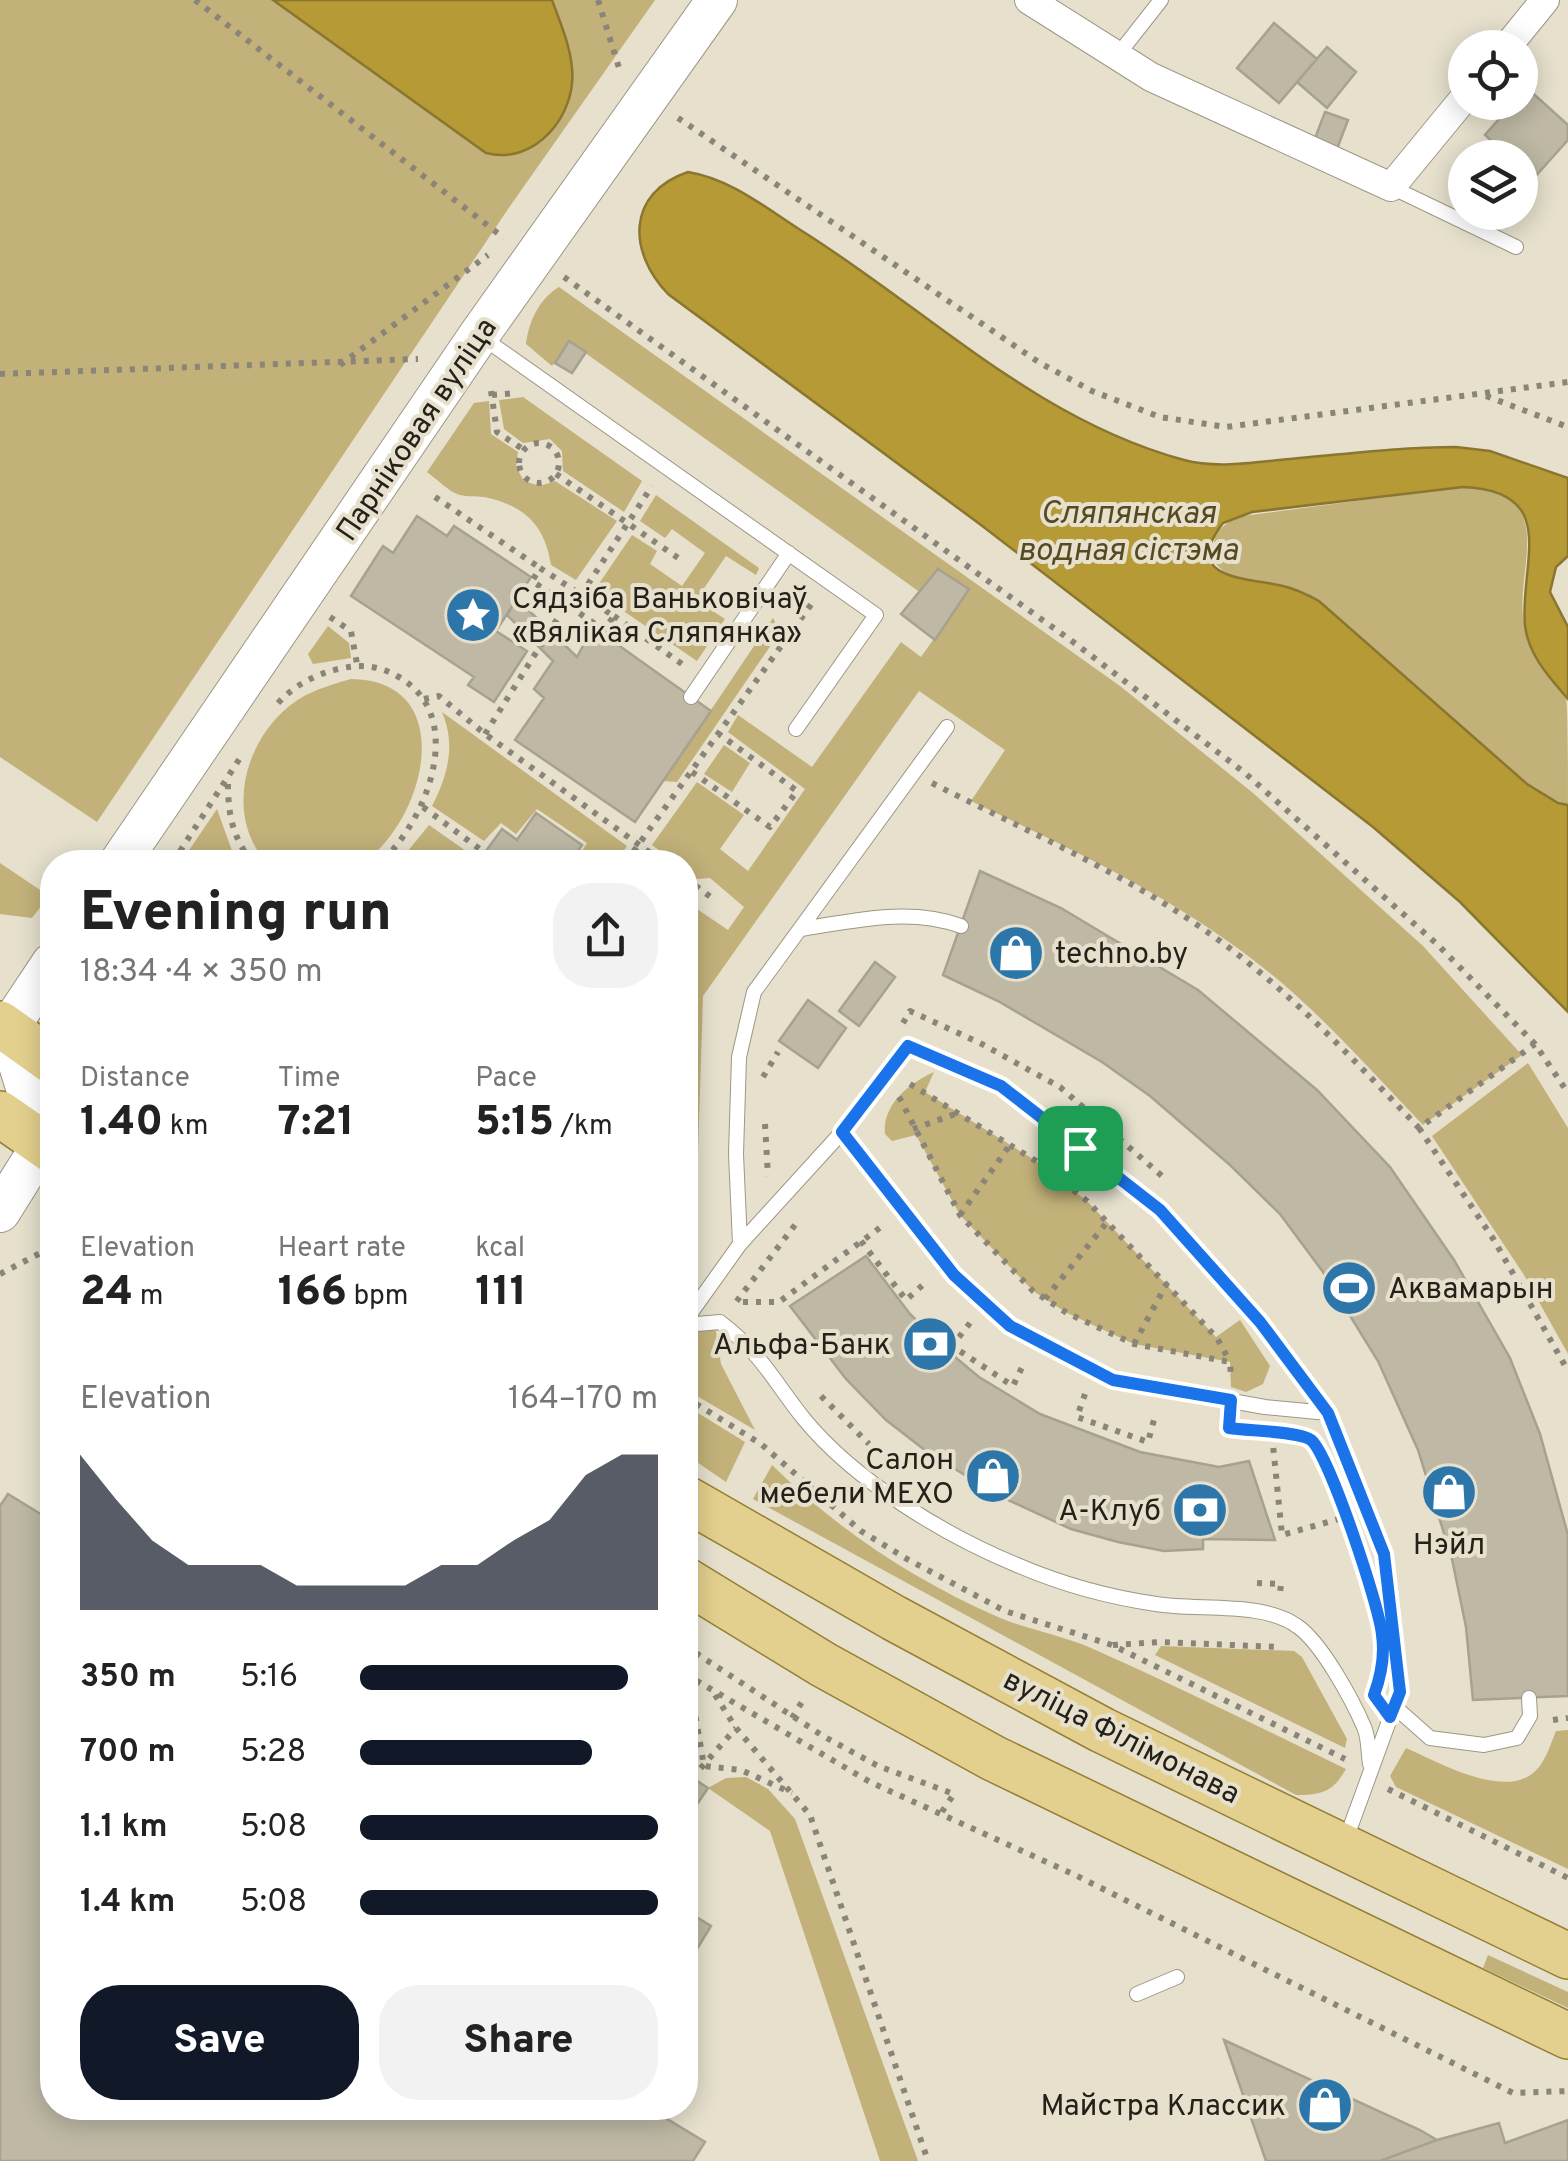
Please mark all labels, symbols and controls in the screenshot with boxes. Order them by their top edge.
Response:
map controls [1448,30,1538,230]
button: locate [1448,30,1538,120]
button: layers [1448,140,1538,230]
street label: Парніковая вуліца [330,312,507,549]
water label: Сляпянская водная сістэма [1018,495,1239,572]
place label: Сядзіба Ваньковічаў «Вялікая Сляпянка» [512,582,808,653]
place icon: Сядзіба Ваньковічаў «Вялікая Сляпянка» [443,585,503,645]
text: Evening run [80,880,392,950]
button: share [553,883,658,988]
shop icon: techno.by [986,923,1046,983]
place label: techno.by [1055,937,1188,974]
text: 18:34 · 4 × 350 m [80,953,323,993]
text: Distance [80,1061,190,1097]
text: Time [278,1061,340,1097]
text: Pace [475,1061,537,1097]
text: 1.40 [80,1097,163,1150]
text: 7:21 [278,1097,354,1150]
text: 5:15 [475,1097,554,1150]
pin [1038,1106,1123,1191]
text: km [163,1109,209,1145]
text: /km [554,1109,613,1145]
icon: arrive [1053,1121,1108,1176]
text: Elevation [80,1231,195,1267]
text: Heart rate [278,1231,406,1267]
text: kcal [475,1231,525,1267]
sports icon: Аквамарын [1319,1258,1379,1318]
text: 24 [80,1267,133,1320]
text: 166 [278,1267,347,1320]
text: 111 [475,1267,527,1320]
place label: Аквамарын [1388,1272,1553,1309]
text: m [133,1279,163,1315]
text: bpm [347,1279,409,1315]
bank icon: Альфа-Банк [900,1314,960,1374]
place label: Альфа-Банк [713,1328,891,1365]
text: Elevation [80,1380,212,1420]
text: 164–170 m [508,1380,658,1420]
place label: Салон мебели MEXO [759,1443,954,1514]
shop icon: Салон мебели MEXO [963,1446,1023,1506]
shop icon: Нэйл [1419,1462,1479,1522]
bank icon: А-Клуб [1170,1480,1230,1540]
place label: А-Клуб [1058,1494,1161,1531]
place label: Нэйл [1413,1528,1485,1565]
text: 350 m [80,1658,176,1698]
text: 5:16 [240,1658,298,1698]
street label: вуліца Філімонава [996,1663,1245,1814]
text: 700 m [80,1733,175,1773]
text: 5:28 [240,1733,306,1773]
text: 1.1 km [80,1808,168,1848]
text: 5:08 [240,1808,307,1848]
text: 1.4 km [80,1883,175,1923]
text: 5:08 [240,1883,307,1923]
button: Save [80,1985,359,2100]
button: Share [379,1985,658,2100]
shop icon: Майстра Классик [1295,2075,1355,2135]
place label: Майстра Классик [1041,2089,1286,2126]

